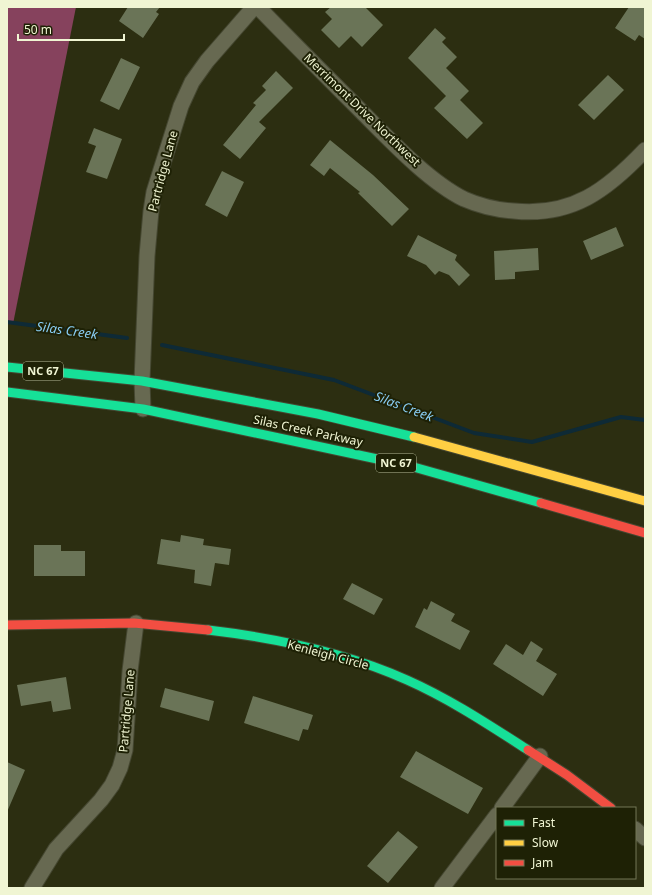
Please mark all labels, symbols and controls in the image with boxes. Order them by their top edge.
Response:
scale bar [18,16,124,42]
text: 50 m [24,21,52,38]
street label: Merrimont Drive Northwest [300,49,425,170]
street label: Partridge Lane [144,128,182,213]
water label: Silas Creek [35,317,99,343]
road number: NC 67 [23,362,63,380]
water label: Silas Creek [372,387,437,426]
street label: Silas Creek Parkway [252,411,365,451]
road number: NC 67 [376,454,416,472]
street label: Kenleigh Circle [286,635,371,674]
street label: Partridge Lane [114,669,139,753]
legend [496,807,636,879]
text: Fast [532,814,556,831]
text: Slow [532,834,559,851]
text: Jam [531,854,553,871]

